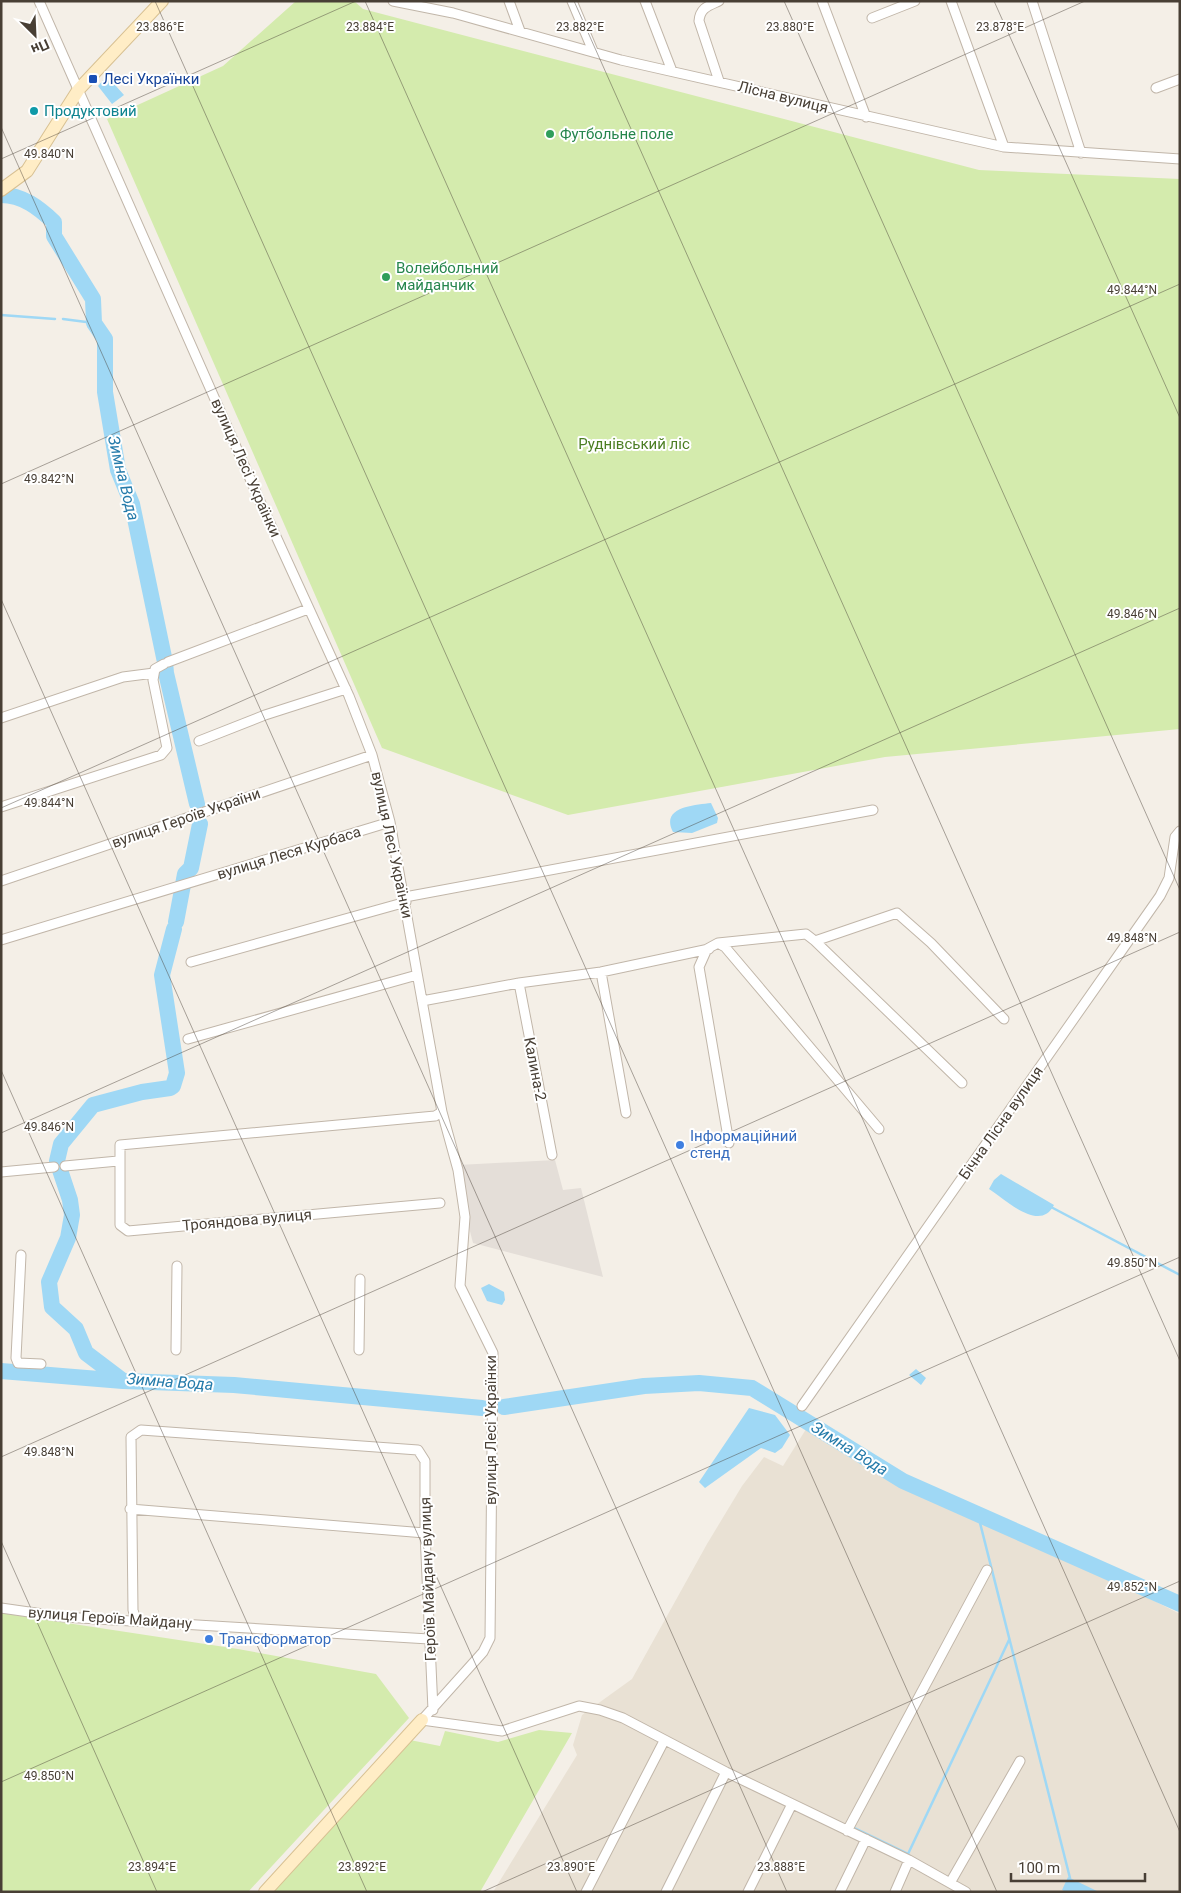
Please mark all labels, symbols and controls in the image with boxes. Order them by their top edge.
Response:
north arrow [10,10,60,60]
text: 23.886°E [136,20,184,34]
text: 23.884°E [346,20,394,34]
text: 23.882°E [556,20,604,34]
text: 23.880°E [766,20,814,34]
text: 23.878°E [976,20,1024,34]
text: Пн [29,36,52,58]
place label: Лесі Українки [103,70,199,88]
marker: Лесі Українки [87,73,99,85]
street label: Лісна вулиця [736,77,830,117]
place label: Продуктовий [44,102,137,120]
marker: Продуктовий [28,105,40,117]
place label: Футбольне поле [560,125,674,143]
marker: Футбольне поле [544,128,556,140]
text: 49.840°N [24,147,74,161]
place label: Волейбольний майданчик [396,259,499,294]
marker: Волейбольний майданчик [380,271,392,283]
text: 49.844°N [1107,283,1157,297]
street label: вулиця Лесі Українки [207,396,285,540]
water label: Зимна Вода [104,434,143,523]
park label: Руднівський ліс [578,435,690,453]
text: 49.842°N [24,472,74,486]
text: 49.846°N [1107,607,1157,621]
street label: вулиця Лесі Українки [368,770,416,920]
street label: вулиця Героїв України [109,784,263,852]
text: 49.844°N [24,796,74,810]
street label: вулиця Леся Курбаса [215,823,363,883]
text: 49.848°N [1107,931,1157,945]
street label: Калина-2 [520,1036,550,1102]
street label: Бічна Лісна вулиця [955,1063,1047,1183]
text: 49.846°N [24,1120,74,1134]
place label: Інформаційний стенд [690,1127,797,1162]
marker: Інформаційний стенд [674,1139,686,1151]
street label: Трояндова вулиця [182,1205,312,1235]
text: 49.850°N [1107,1256,1157,1270]
street label: вулиця Лесі Українки [482,1355,500,1505]
water label: Зимна Вода [126,1369,214,1394]
water label: Зимна Вода [808,1417,892,1479]
text: 49.848°N [24,1445,74,1459]
street label: Героїв Майдану вулиця [416,1497,440,1661]
text: 49.852°N [1107,1580,1157,1594]
street label: вулиця Героїв Майдану [27,1603,193,1633]
place label: Трансформатор [219,1630,331,1648]
marker: Трансформатор [203,1633,215,1645]
text: 49.850°N [24,1769,74,1783]
scale bar [1011,1850,1145,1882]
text: 100 m [1018,1859,1060,1877]
text: 23.894°E [128,1860,176,1874]
text: 23.892°E [338,1860,386,1874]
text: 23.890°E [547,1860,595,1874]
text: 23.888°E [757,1860,805,1874]

